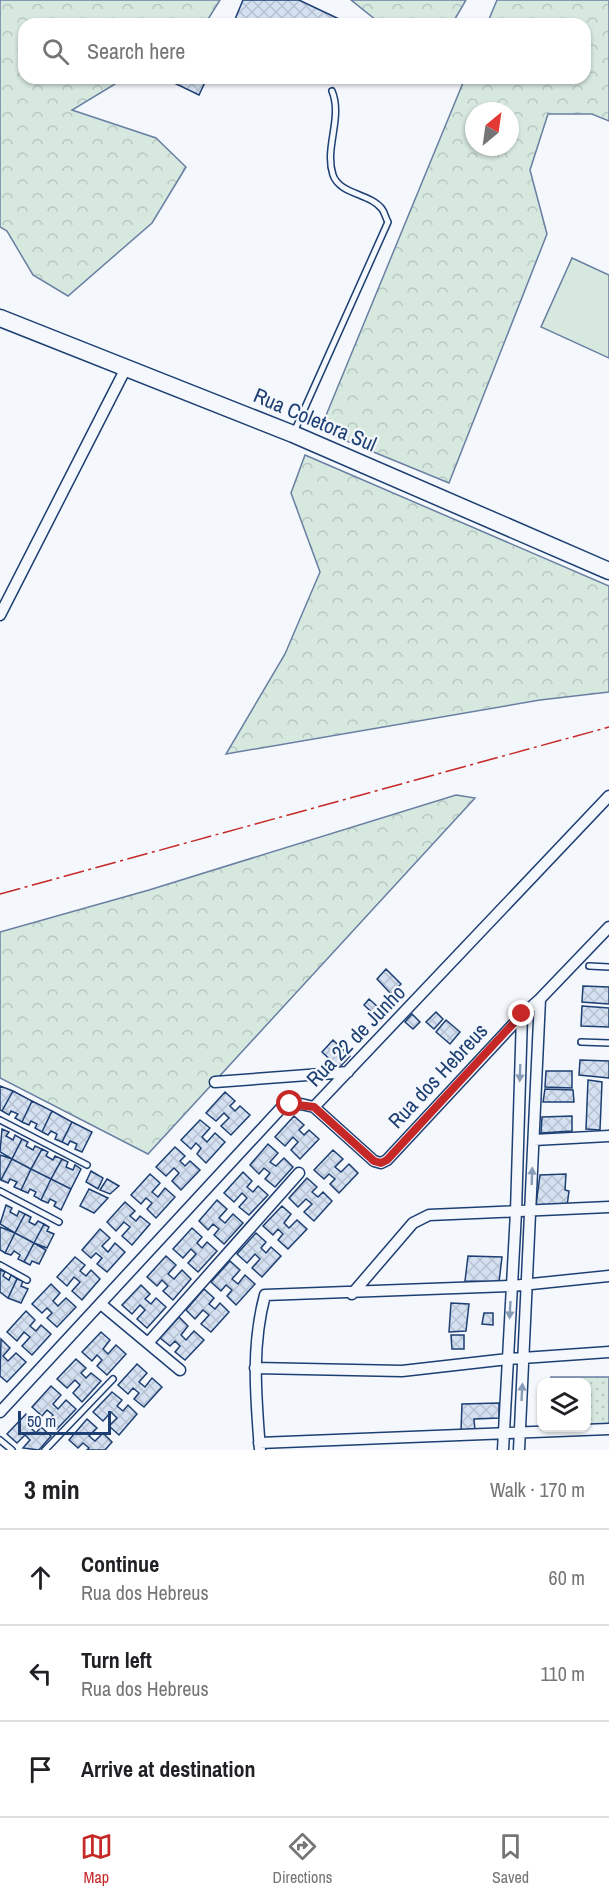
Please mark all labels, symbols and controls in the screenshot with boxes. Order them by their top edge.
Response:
search box [18,18,591,84]
icon: search [39,35,72,68]
text: Search here [87,36,185,66]
north arrow [465,102,519,156]
street label: Rua Coletora Sul [249,381,381,459]
street label: Rua 22 de Junho [300,978,412,1093]
route end [508,1000,534,1026]
street label: Rua dos Hebreus [381,1017,494,1135]
one-way arrow [515,1063,525,1082]
route start [276,1090,302,1116]
one-way arrow [528,1166,537,1185]
one-way arrow [506,1300,515,1319]
map controls [537,1378,591,1432]
button: layers [537,1378,591,1432]
one-way arrow [518,1382,527,1401]
scale bar [18,1408,111,1436]
text: 50 m [27,1410,56,1432]
text: 3 min [24,1472,80,1507]
text: Walk · 170 m [490,1476,585,1503]
text: Continue [81,1549,159,1579]
icon: ahead [24,1561,57,1594]
text: 60 m [549,1564,585,1591]
text: Rua dos Hebreus [81,1579,209,1606]
text: Turn left [81,1645,152,1675]
icon: left [24,1657,57,1690]
text: 110 m [541,1660,585,1687]
text: Rua dos Hebreus [81,1675,209,1702]
icon: arrive [24,1753,57,1786]
text: Arrive at destination [81,1754,255,1784]
tab: Map [80,1830,113,1888]
tab: Directions [272,1830,332,1888]
tab: Saved [492,1830,529,1888]

